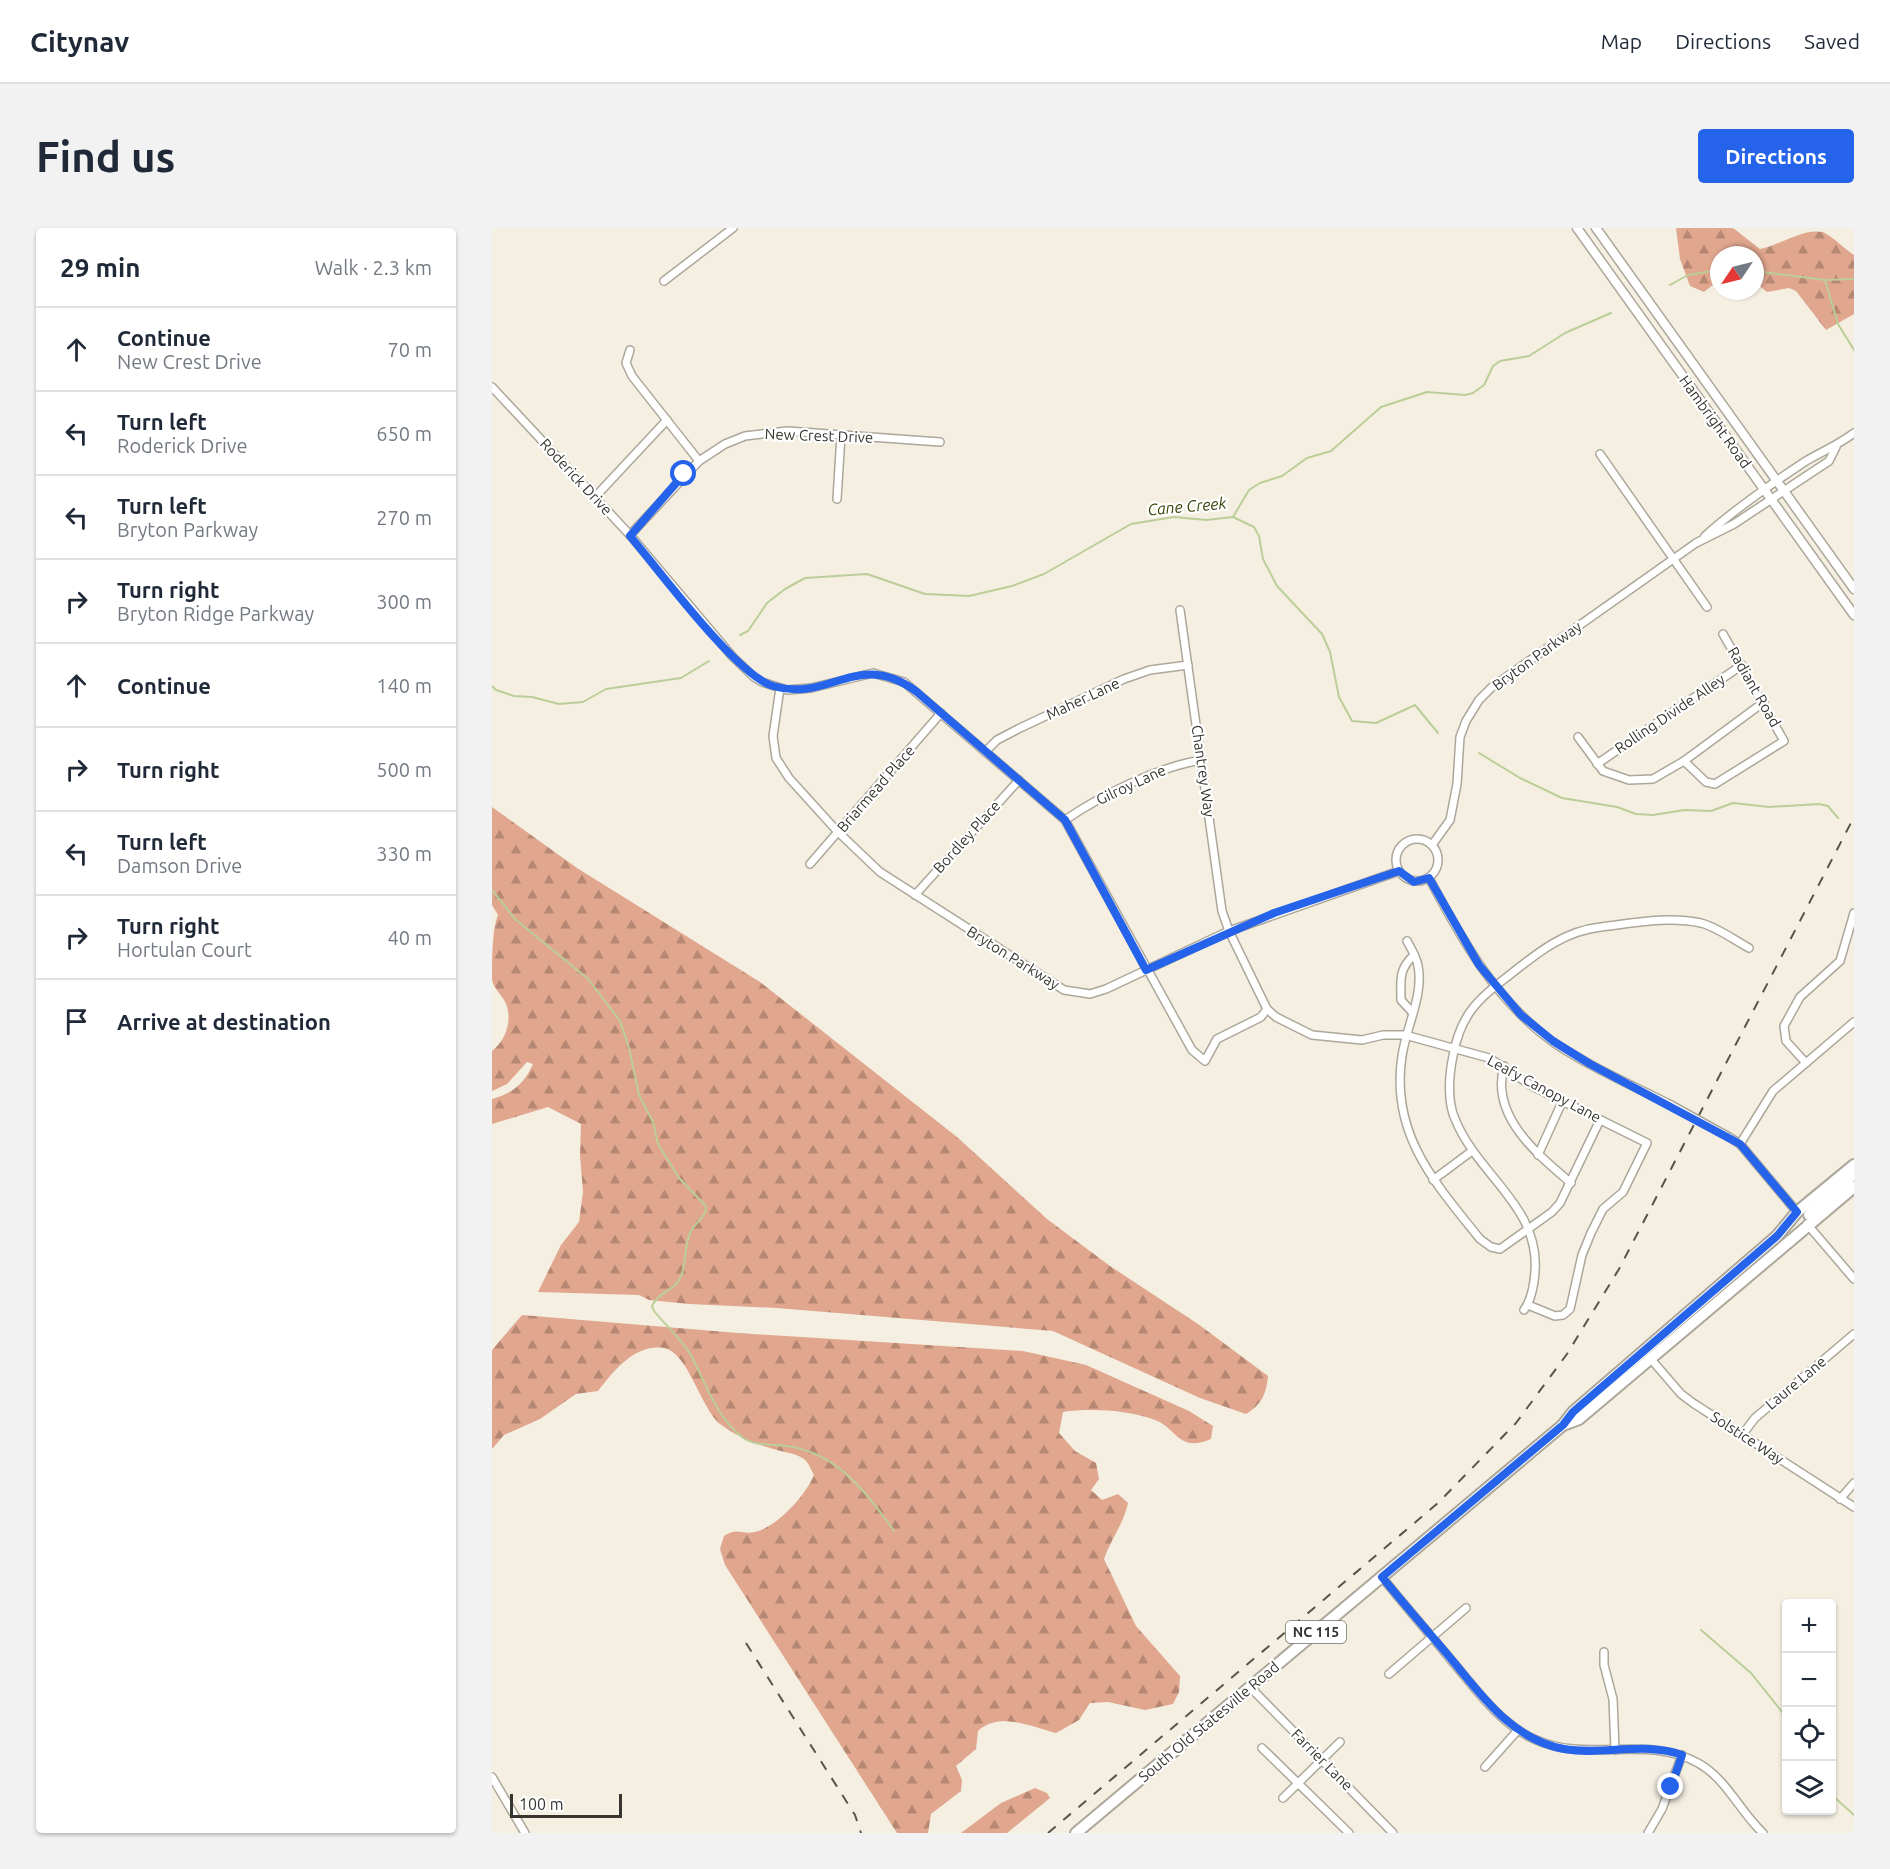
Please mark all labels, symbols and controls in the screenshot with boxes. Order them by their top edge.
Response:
text: Citynav [30,26,129,57]
text: Map [1601,29,1642,53]
text: Directions [1675,29,1771,53]
text: Saved [1804,29,1860,53]
button: Directions [1698,129,1854,183]
text: Find us [36,133,175,180]
north arrow [1710,246,1764,300]
text: 29 min [60,253,140,282]
text: Walk · 2.3 km [315,256,432,279]
text: Continue [117,325,211,350]
icon: ahead [60,333,93,366]
text: 70 m [388,338,432,361]
text: New Crest Drive [117,350,262,373]
street label: Hambright Road [1676,372,1755,471]
text: Turn left [117,409,207,434]
icon: left [60,417,93,450]
text: 650 m [376,422,432,445]
street label: New Crest Drive [764,425,874,446]
text: Roderick Drive [117,434,248,457]
street label: Roderick Drive [537,435,616,518]
route start [670,460,696,486]
text: Turn left [117,493,207,518]
water label: Cane Creek [1147,494,1228,518]
icon: left [60,501,93,534]
text: 270 m [376,506,432,529]
text: Bryton Parkway [117,518,258,541]
text: Turn right [117,577,219,602]
icon: right [60,585,93,618]
text: 300 m [376,590,432,613]
text: Bryton Ridge Parkway [117,602,314,625]
street label: Bryton Parkway [1489,618,1584,694]
street label: Radiant Road [1725,644,1784,730]
icon: ahead [60,669,93,702]
street label: Rolling Divide Alley [1611,670,1728,757]
text: Continue [117,673,211,698]
text: 140 m [376,674,432,697]
street label: Maher Lane [1043,674,1122,723]
street label: Chantrey Way [1189,724,1218,818]
street label: Briarmead Place [833,742,918,835]
icon: right [60,753,93,786]
text: Turn right [117,757,219,782]
text: 500 m [376,758,432,781]
street label: Gilroy Lane [1093,761,1168,808]
street label: Bordley Place [930,797,1004,876]
text: Turn left [117,829,207,854]
icon: left [60,837,93,870]
text: 330 m [376,842,432,865]
text: Damson Drive [117,854,242,877]
text: Turn right [117,913,219,938]
icon: right [60,921,93,954]
street label: Bryton Parkway [964,922,1063,993]
text: 40 m [388,926,432,949]
text: Hortulan Court [117,938,252,961]
icon: arrive [60,1005,93,1038]
text: Arrive at destination [117,1009,331,1034]
street label: Leafy Canopy Lane [1485,1051,1604,1126]
street label: Laure Lane [1762,1352,1829,1413]
street label: Solstice Way [1708,1408,1787,1468]
map controls [1782,1599,1836,1815]
button: + [1782,1599,1836,1653]
road number: NC 115 [1286,1621,1346,1643]
button: − [1782,1653,1836,1707]
street label: South Old Statesville Road [1135,1658,1282,1785]
button: locate [1782,1707,1836,1761]
street label: Farrier Lane [1288,1725,1357,1794]
button: layers [1782,1761,1836,1815]
route end [1657,1773,1683,1799]
scale bar [510,1791,622,1818]
text: 100 m [519,1795,564,1813]

